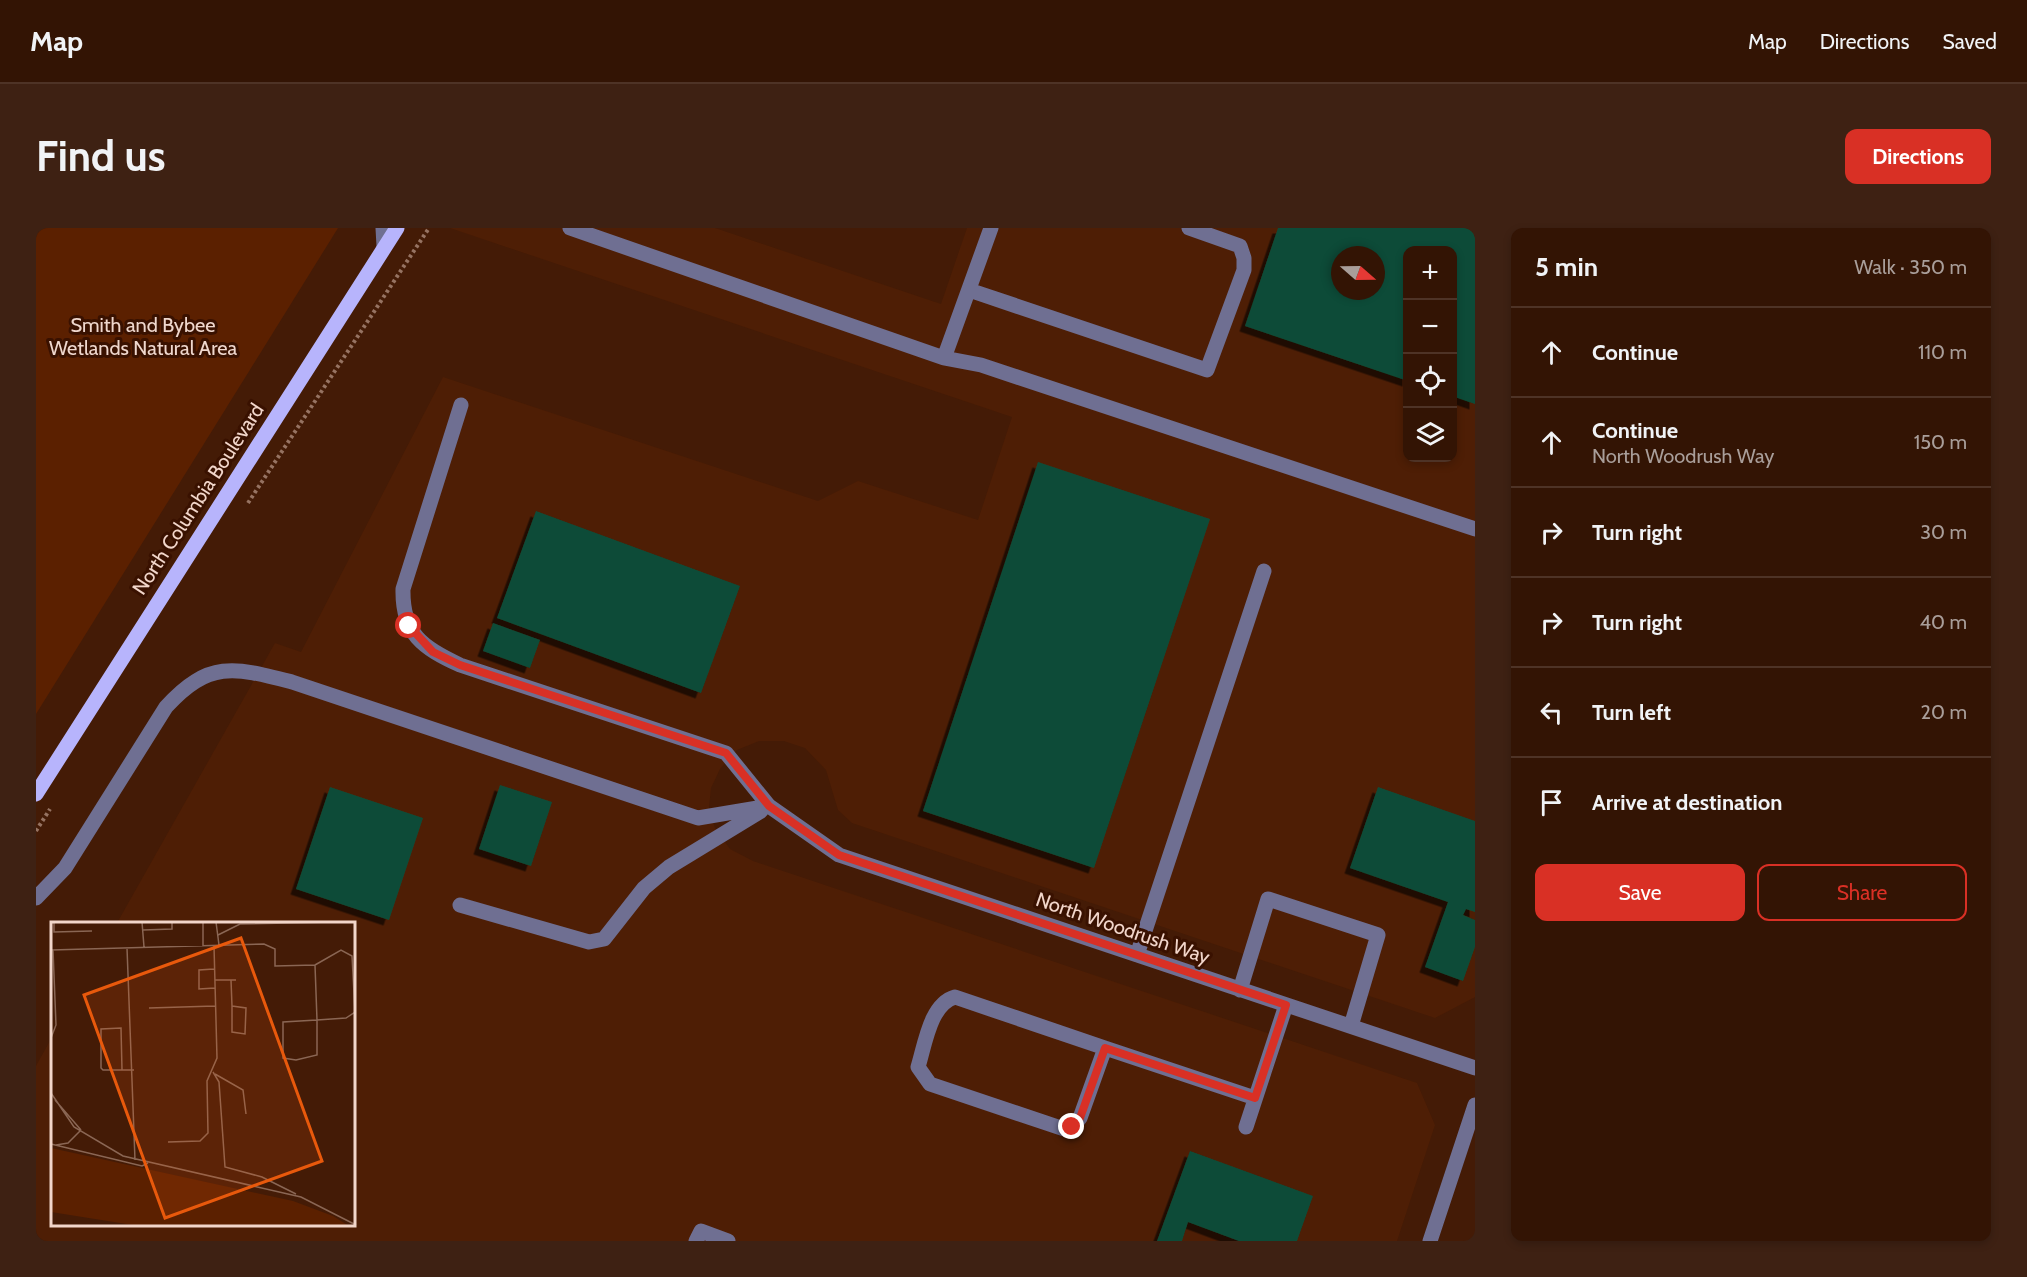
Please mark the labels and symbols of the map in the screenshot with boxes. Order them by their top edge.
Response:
north arrow [1331,246,1385,300]
park label: Smith and Bybee Wetlands Natural Area [49,313,238,360]
street label: North Columbia Boulevard [127,399,269,599]
route start [395,612,421,638]
street label: North Woodrush Way [1033,887,1213,969]
inset map [51,922,356,1226]
route end [1058,1113,1084,1139]

